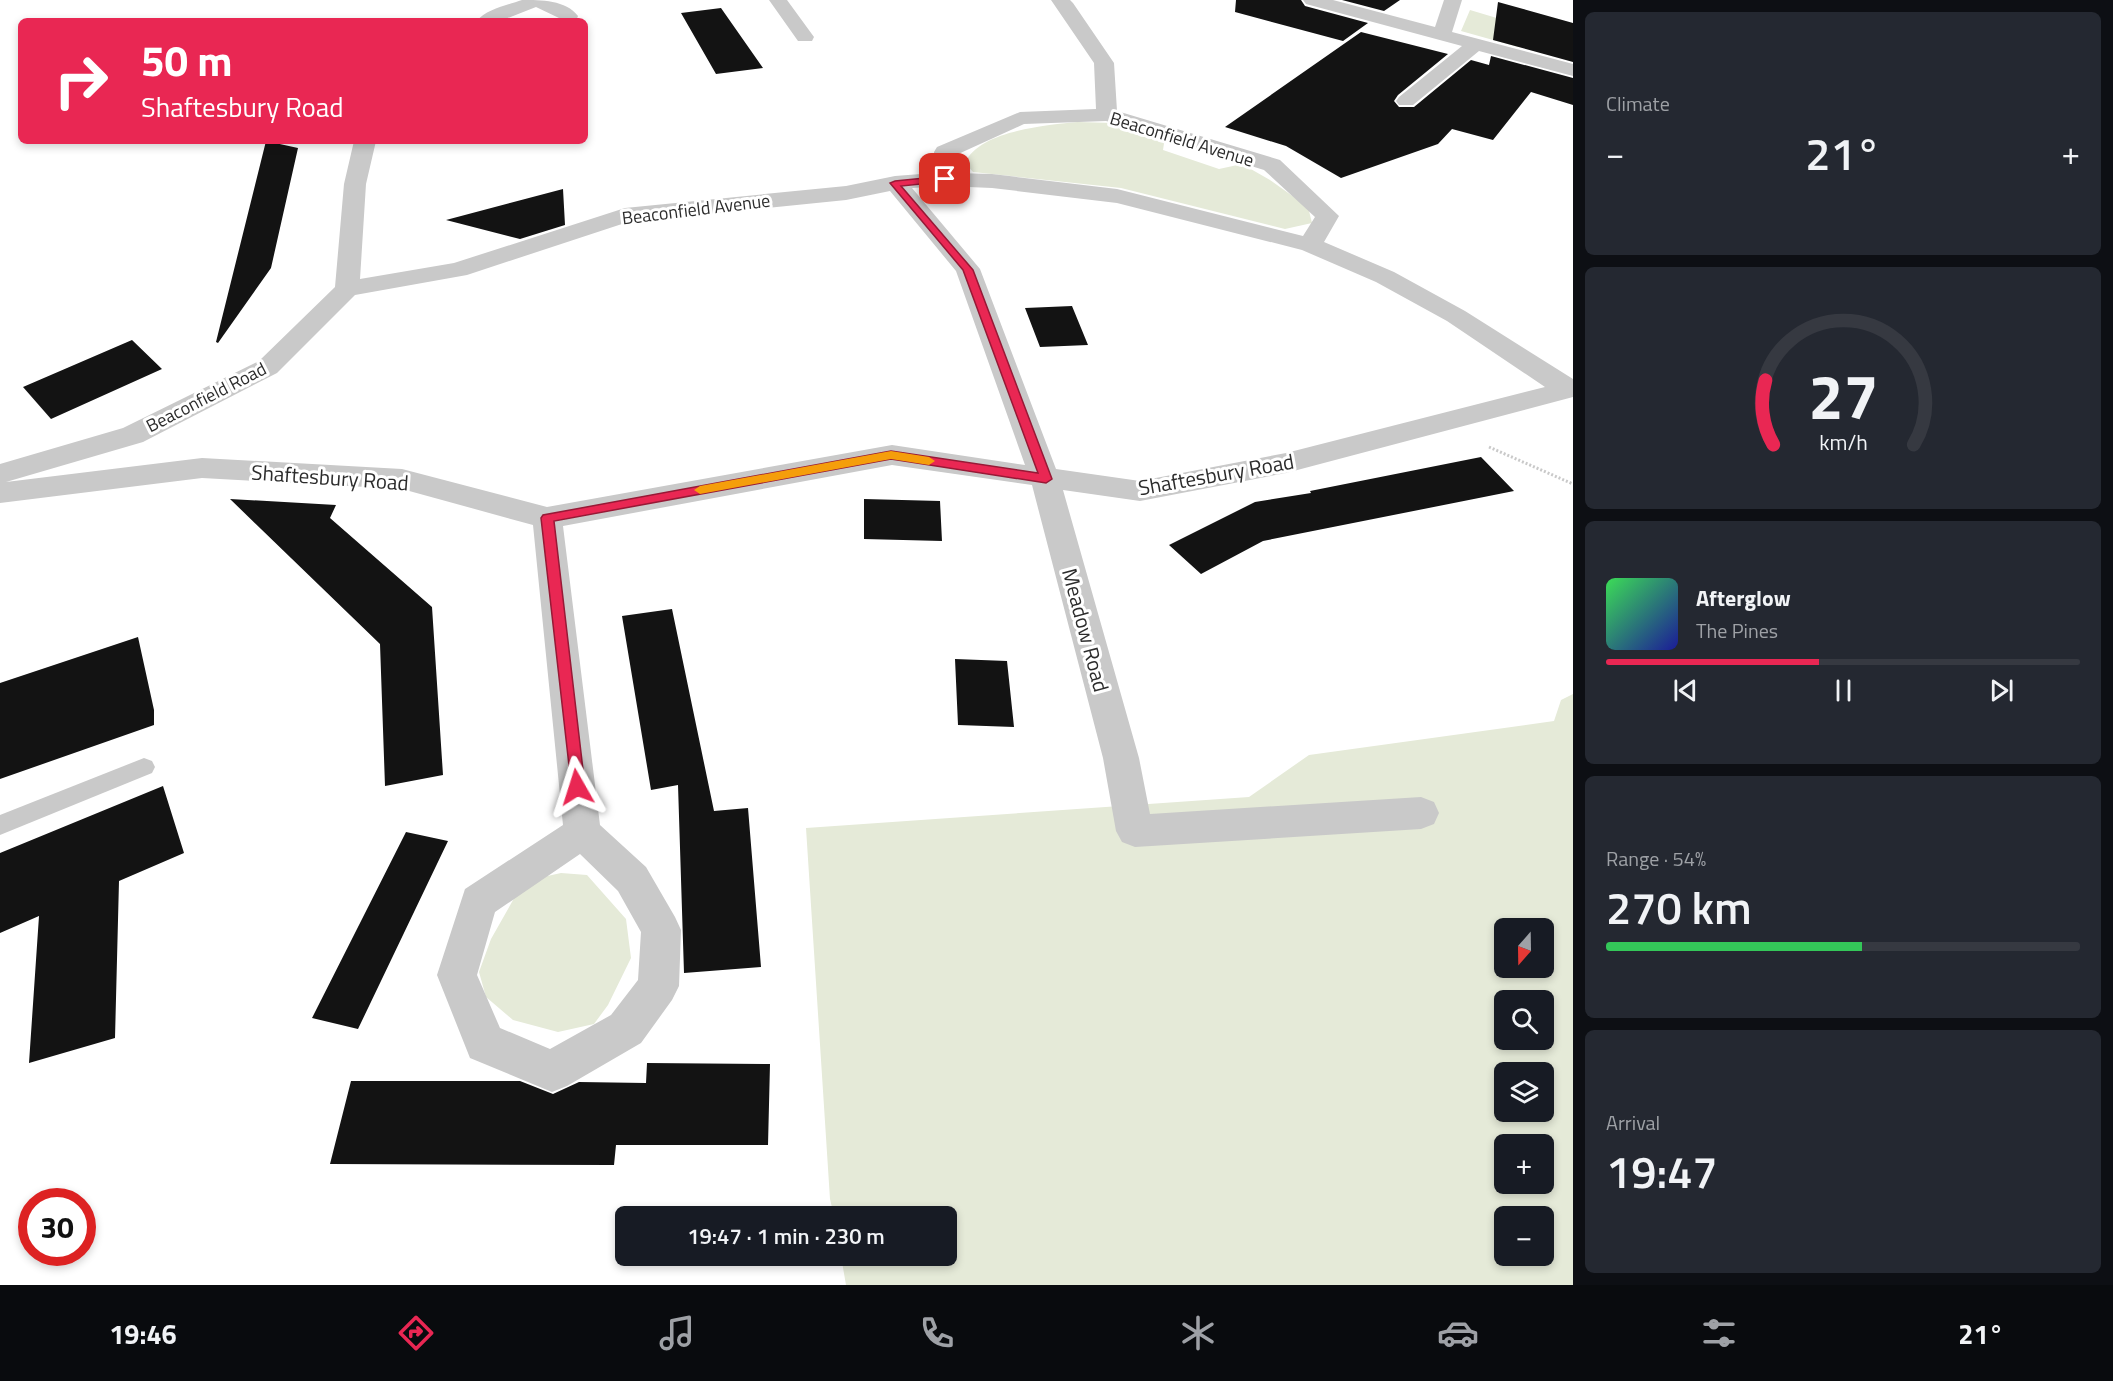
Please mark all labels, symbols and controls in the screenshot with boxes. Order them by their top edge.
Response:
text: 50 m [141,28,233,92]
icon: right [42,42,120,120]
text: Shaftesbury Road [141,86,344,127]
text: Climate [1606,88,1670,119]
street label: Beaconfield Avenue [1107,104,1257,174]
text: 21° [1805,119,1881,187]
text: − [1606,128,1624,178]
text: + [2062,128,2080,178]
pin [919,153,970,204]
icon: arrive [928,162,961,195]
street label: Beaconfield Avenue [620,187,772,231]
text: 27 [1808,348,1878,443]
street label: Beaconfield Road [141,355,271,439]
text: km/h [1819,426,1867,458]
street label: Shaftesbury Road [1136,445,1296,503]
street label: Shaftesbury Road [250,456,410,498]
street label: Meadow Road [1054,565,1118,695]
text: Afterglow [1696,581,1791,615]
text: The Pines [1696,615,1778,646]
icon: previous [1669,674,1702,707]
icon: pause [1827,674,1860,707]
icon: next [1985,674,2018,707]
position arrow [545,755,609,819]
text: Range · 54% [1606,843,1706,874]
text: 270 km [1606,873,1752,941]
north arrow [1494,918,1554,978]
map controls [1494,918,1554,1266]
button: search [1494,990,1554,1050]
button: layers [1494,1062,1554,1122]
text: Arrival [1606,1107,1660,1138]
button: + [1494,1134,1554,1194]
text: 19:47 [1606,1137,1718,1205]
speed limit sign: 30 [18,1188,96,1266]
button: − [1494,1206,1554,1266]
text: 19:47 · 1 min · 230 m [687,1219,885,1253]
icon: directions [395,1312,437,1354]
icon: music [656,1312,698,1354]
icon: phone [916,1312,958,1354]
icon: climate [1177,1312,1219,1354]
icon: car [1437,1312,1479,1354]
icon: filters [1698,1312,1740,1354]
text: 19:46 [109,1313,177,1354]
text: 21° [1958,1313,2004,1354]

